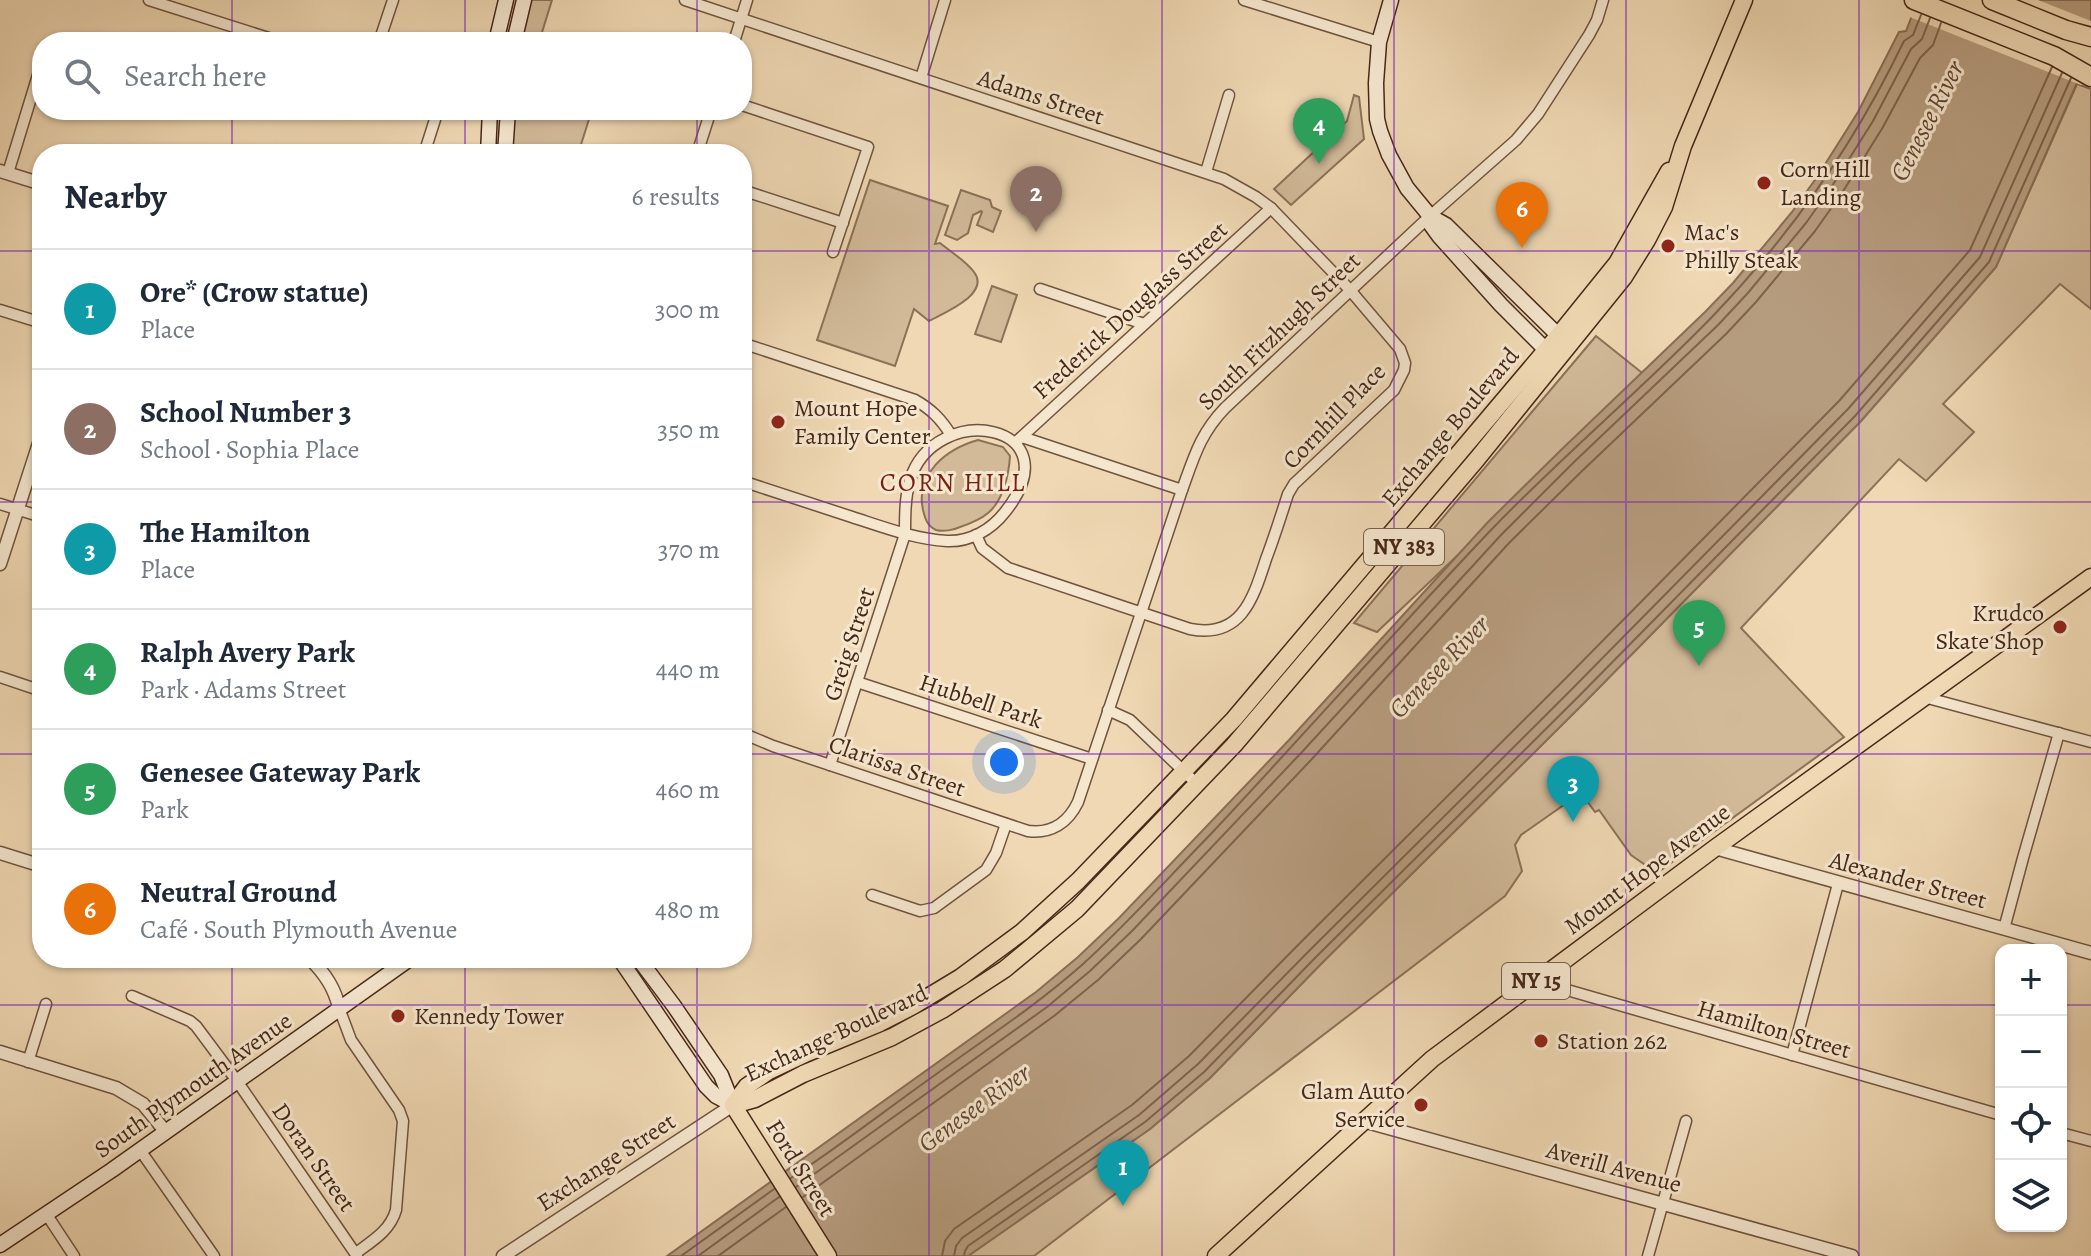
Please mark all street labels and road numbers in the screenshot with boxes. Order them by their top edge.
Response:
street label: Adams Street [973,61,1108,132]
street label: Frederick Douglass Street [1026,214,1234,406]
street label: South Fitzhugh Street [1191,245,1367,417]
street label: Exchange Boulevard [1374,340,1526,513]
street label: Cornhill Place [1275,356,1393,476]
road number: NY 383 [1364,529,1444,565]
street label: Greig Street [816,583,882,705]
street label: Hubbell Park [915,666,1047,736]
street label: Clarissa Street [825,728,970,804]
street label: Mount Hope Avenue [1558,796,1736,942]
street label: Alexander Street [1825,843,1990,916]
road number: NY 15 [1502,963,1570,999]
street label: Exchange Boulevard [739,976,933,1090]
street label: Hamilton Street [1694,992,1855,1066]
street label: South Plymouth Avenue [88,1005,298,1165]
street label: Doran Street [265,1096,363,1218]
street label: Exchange Street [531,1105,681,1219]
street label: Ford Street [759,1113,843,1223]
street label: Averill Avenue [1542,1133,1685,1200]

